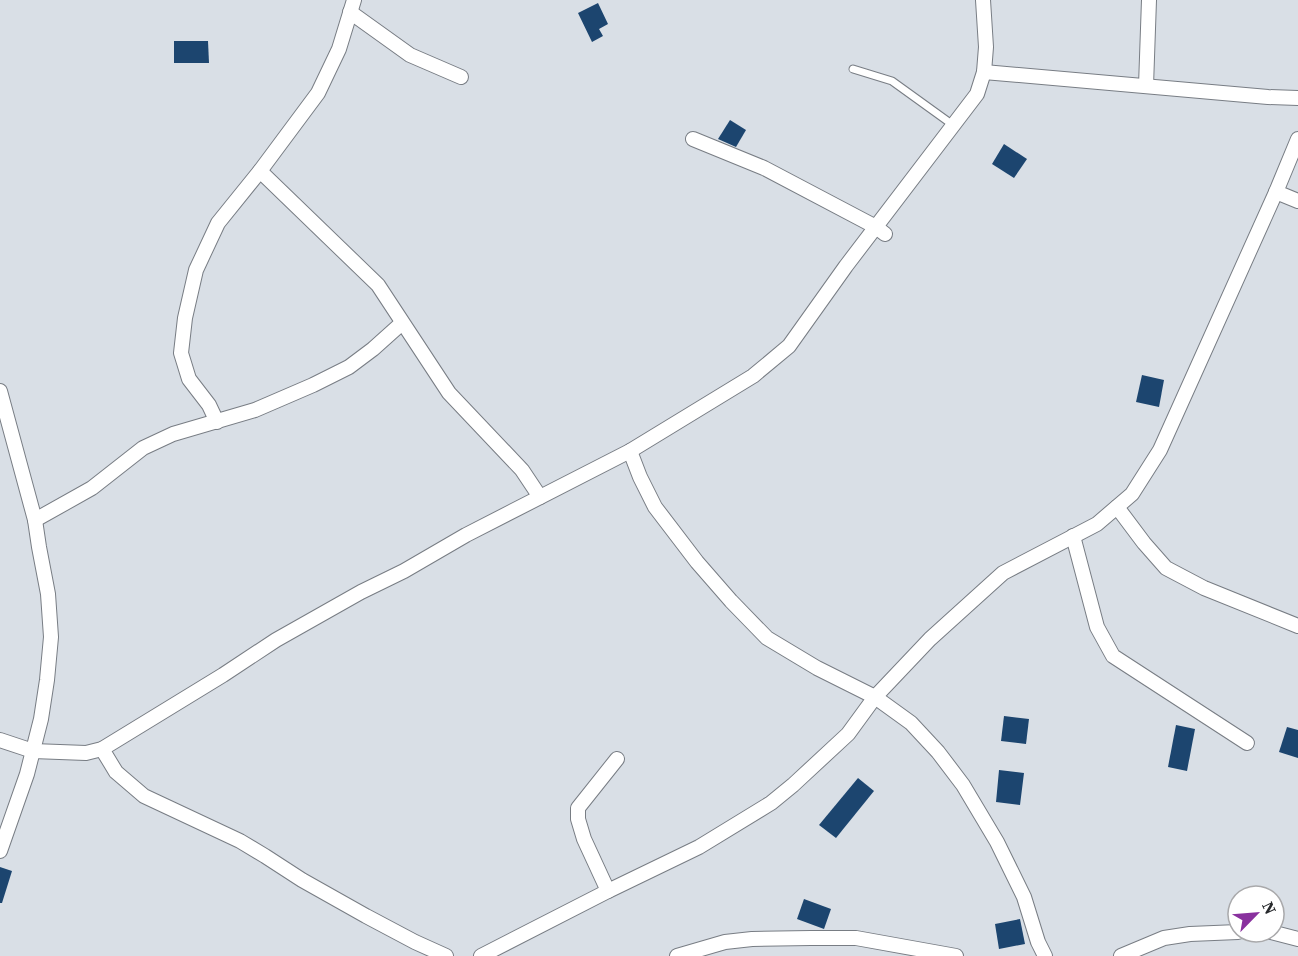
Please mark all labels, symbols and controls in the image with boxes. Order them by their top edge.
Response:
north arrow [1226,884,1286,944]
text: N [1257,898,1282,918]

